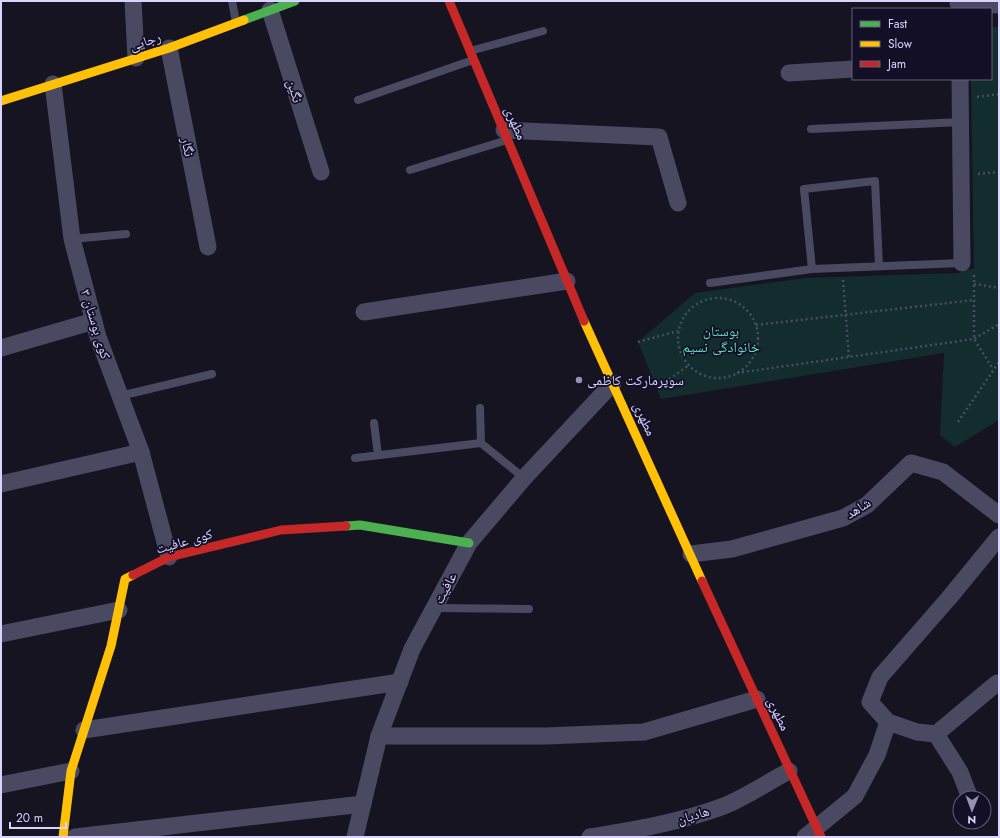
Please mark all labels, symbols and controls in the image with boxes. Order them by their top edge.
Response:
legend [852,8,992,80]
text: Fast [888,15,907,33]
street label: رجایی [127,27,163,55]
text: Slow [888,35,913,53]
text: Jam [886,55,906,73]
street label: نگین [282,77,308,105]
street label: مطهری [500,103,532,143]
street label: نگار [176,135,200,158]
street label: کوی بوستان ۳ [76,287,116,362]
park label: بوستان خانوادگی نسیم [682,321,760,357]
place label: سوپرمارکت کاظمی [587,370,684,390]
marker: سوپرمارکت کاظمی [574,375,584,385]
street label: مطهری [629,399,661,439]
street label: شاهد [841,492,875,524]
street label: کوی عافیت [153,523,215,559]
street label: عافیت [428,569,462,607]
street label: مطهری [763,694,795,734]
north arrow [952,790,992,830]
street label: هادیان [674,801,712,829]
scale bar [10,804,66,830]
text: 20 m [16,809,43,827]
text: N [967,812,976,828]

